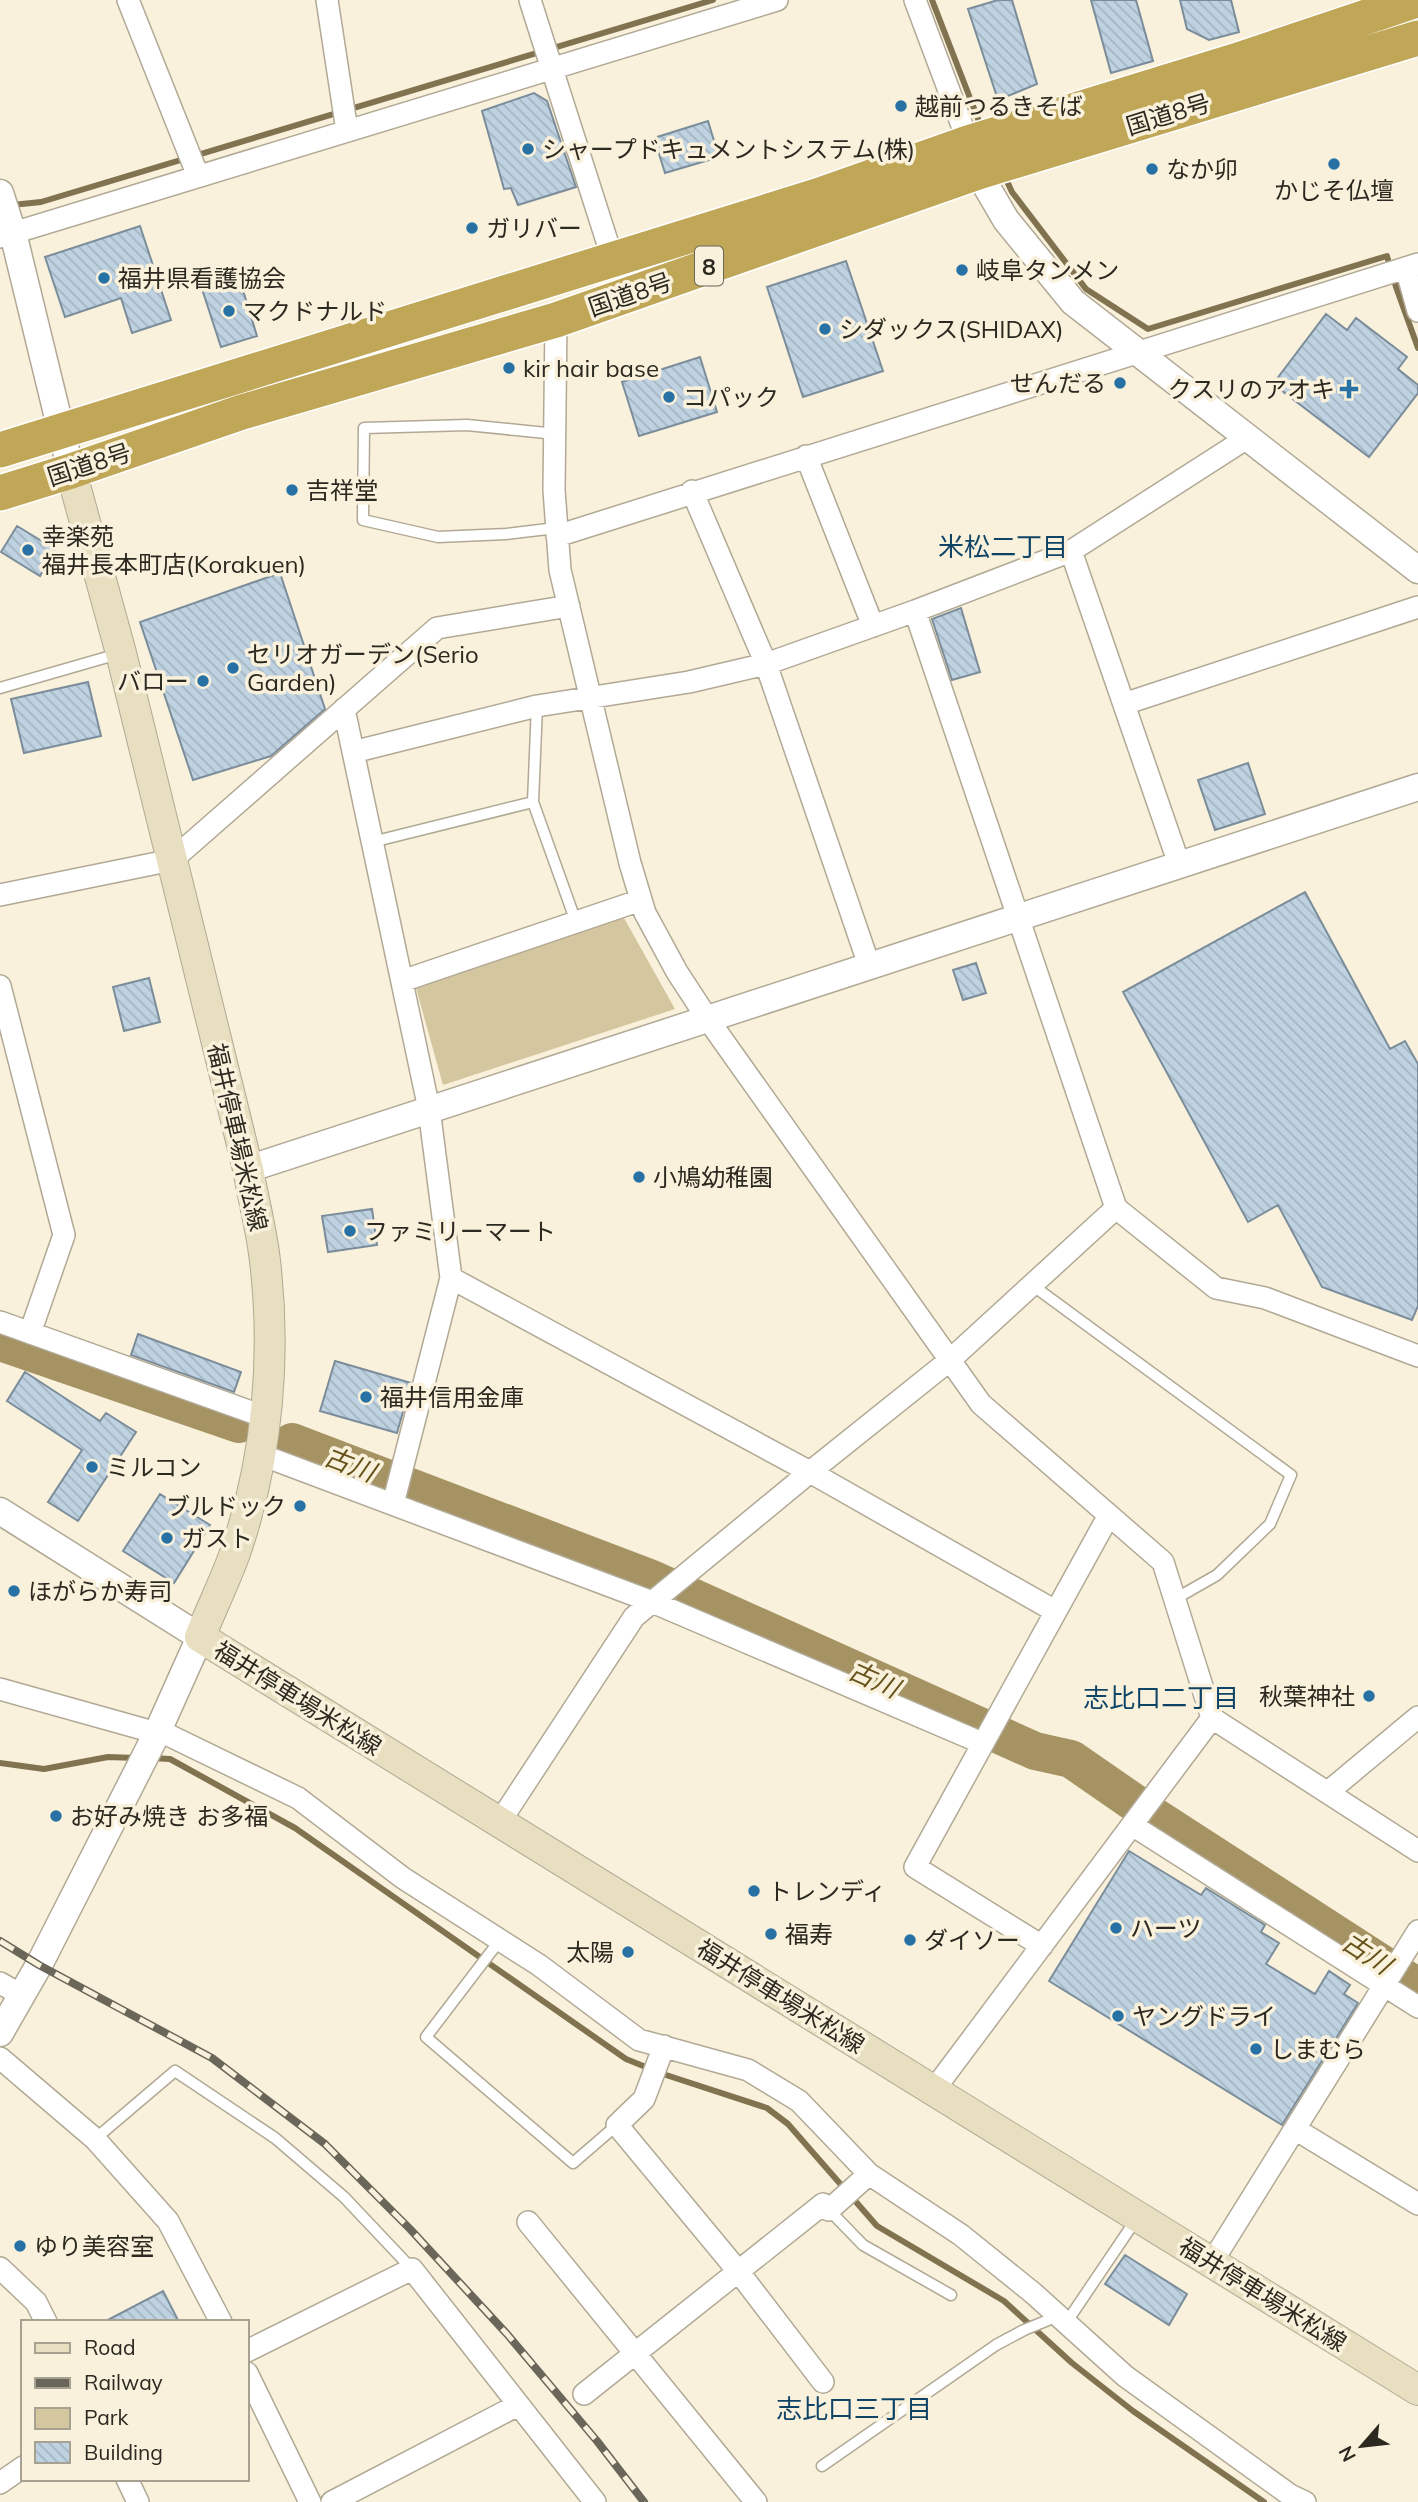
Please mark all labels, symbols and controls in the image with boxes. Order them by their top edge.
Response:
street label: 国道8号 [1122,87,1214,141]
place label: 越前つるきそば [915,91,1083,121]
marker: 越前つるきそば [893,98,909,114]
place label: シャープドキュメントシステム(株) [542,134,915,164]
marker: シャープドキュメントシステム(株) [520,141,536,157]
place label: なか卯 [1166,154,1238,184]
marker: かじそ仏壇 [1326,156,1342,172]
marker: なか卯 [1144,161,1160,177]
place label: かじそ仏壇 [1274,175,1394,205]
place label: ガリバー [486,213,582,243]
marker: ガリバー [464,220,480,236]
road number: 8 [695,246,723,286]
place label: 岐阜タンメン [976,255,1119,285]
marker: 岐阜タンメン [954,262,970,278]
place label: 福井県看護協会 [118,263,286,293]
street label: 国道8号 [584,266,676,322]
marker: 福井県看護協会 [96,270,112,286]
place label: マクドナルド [243,296,387,326]
marker: マクドナルド [221,303,237,319]
place label: シダックス(SHIDAX) [839,314,1064,344]
marker: シダックス(SHIDAX) [817,321,833,337]
place label: kir hair base [523,353,659,383]
marker: kir hair base [501,360,517,376]
place label: せんだる [1010,368,1106,398]
place label: クスリのアオキ [1168,374,1335,404]
marker: せんだる [1112,375,1128,391]
marker: クスリのアオキ [1341,381,1357,397]
place label: コパック [683,382,779,412]
marker: コパック [661,389,677,405]
street label: 国道8号 [43,436,135,492]
place label: 吉祥堂 [306,475,378,505]
marker: 吉祥堂 [284,482,300,498]
place label: 幸楽苑 福井長本町店(Korakuen) [42,521,306,579]
district label: 米松二丁目 [938,530,1068,563]
marker: 幸楽苑 福井長本町店(Korakuen) [20,542,36,558]
place label: セリオガーデン(Serio Garden) [247,639,479,697]
marker: セリオガーデン(Serio Garden) [225,660,241,676]
place label: バロー [117,666,189,696]
marker: バロー [195,673,211,689]
street label: 福井停車場米松線 [202,1040,274,1234]
place label: 小鳩幼稚園 [653,1162,773,1192]
marker: 小鳩幼稚園 [631,1169,647,1185]
place label: ファミリーマート [364,1216,556,1246]
marker: ファミリーマート [342,1223,358,1239]
place label: 福井信用金庫 [380,1382,524,1412]
marker: 福井信用金庫 [358,1389,374,1405]
water label: 古川 [320,1439,383,1490]
place label: ミルコン [106,1452,202,1482]
marker: ミルコン [84,1459,100,1475]
place label: ブルドック [166,1491,286,1521]
marker: ブルドック [292,1498,308,1514]
place label: ガスト [181,1523,253,1553]
marker: ガスト [159,1530,175,1546]
place label: ほがらか寿司 [28,1576,172,1606]
marker: ほがらか寿司 [6,1583,22,1599]
street label: 福井停車場米松線 [209,1634,387,1762]
water label: 古川 [844,1653,907,1706]
district label: 志比口二丁目 [1083,1681,1239,1714]
place label: 秋葉神社 [1259,1681,1355,1711]
marker: 秋葉神社 [1361,1688,1377,1704]
place label: お好み焼き お多福 [70,1801,268,1831]
marker: お好み焼き お多福 [48,1808,64,1824]
place label: トレンディ [768,1876,886,1906]
marker: トレンディ [746,1883,762,1899]
place label: ハーツ [1130,1913,1202,1943]
place label: 福寿 [785,1919,833,1949]
marker: ハーツ [1108,1920,1124,1936]
place label: ダイソー [924,1925,1020,1955]
water label: 古川 [1336,1925,1400,1983]
marker: 福寿 [763,1926,779,1942]
street label: 福井停車場米松線 [692,1932,870,2060]
marker: ダイソー [902,1932,918,1948]
place label: 太陽 [566,1937,614,1967]
marker: 太陽 [620,1944,636,1960]
place label: ヤングドライ [1132,2001,1276,2031]
marker: ヤングドライ [1110,2008,1126,2024]
place label: しまむら [1270,2034,1366,2064]
marker: しまむら [1248,2041,1264,2057]
street label: 福井停車場米松線 [1174,2230,1352,2358]
place label: ゆり美容室 [34,2231,154,2261]
marker: ゆり美容室 [12,2238,28,2254]
legend [21,2320,248,2481]
text: Road [84,2334,135,2360]
text: Railway [84,2369,163,2395]
district label: 志比口三丁目 [776,2392,932,2425]
text: Park [84,2404,128,2430]
north arrow [1327,2411,1397,2481]
text: Building [84,2439,163,2465]
text: N [1333,2442,1361,2466]

